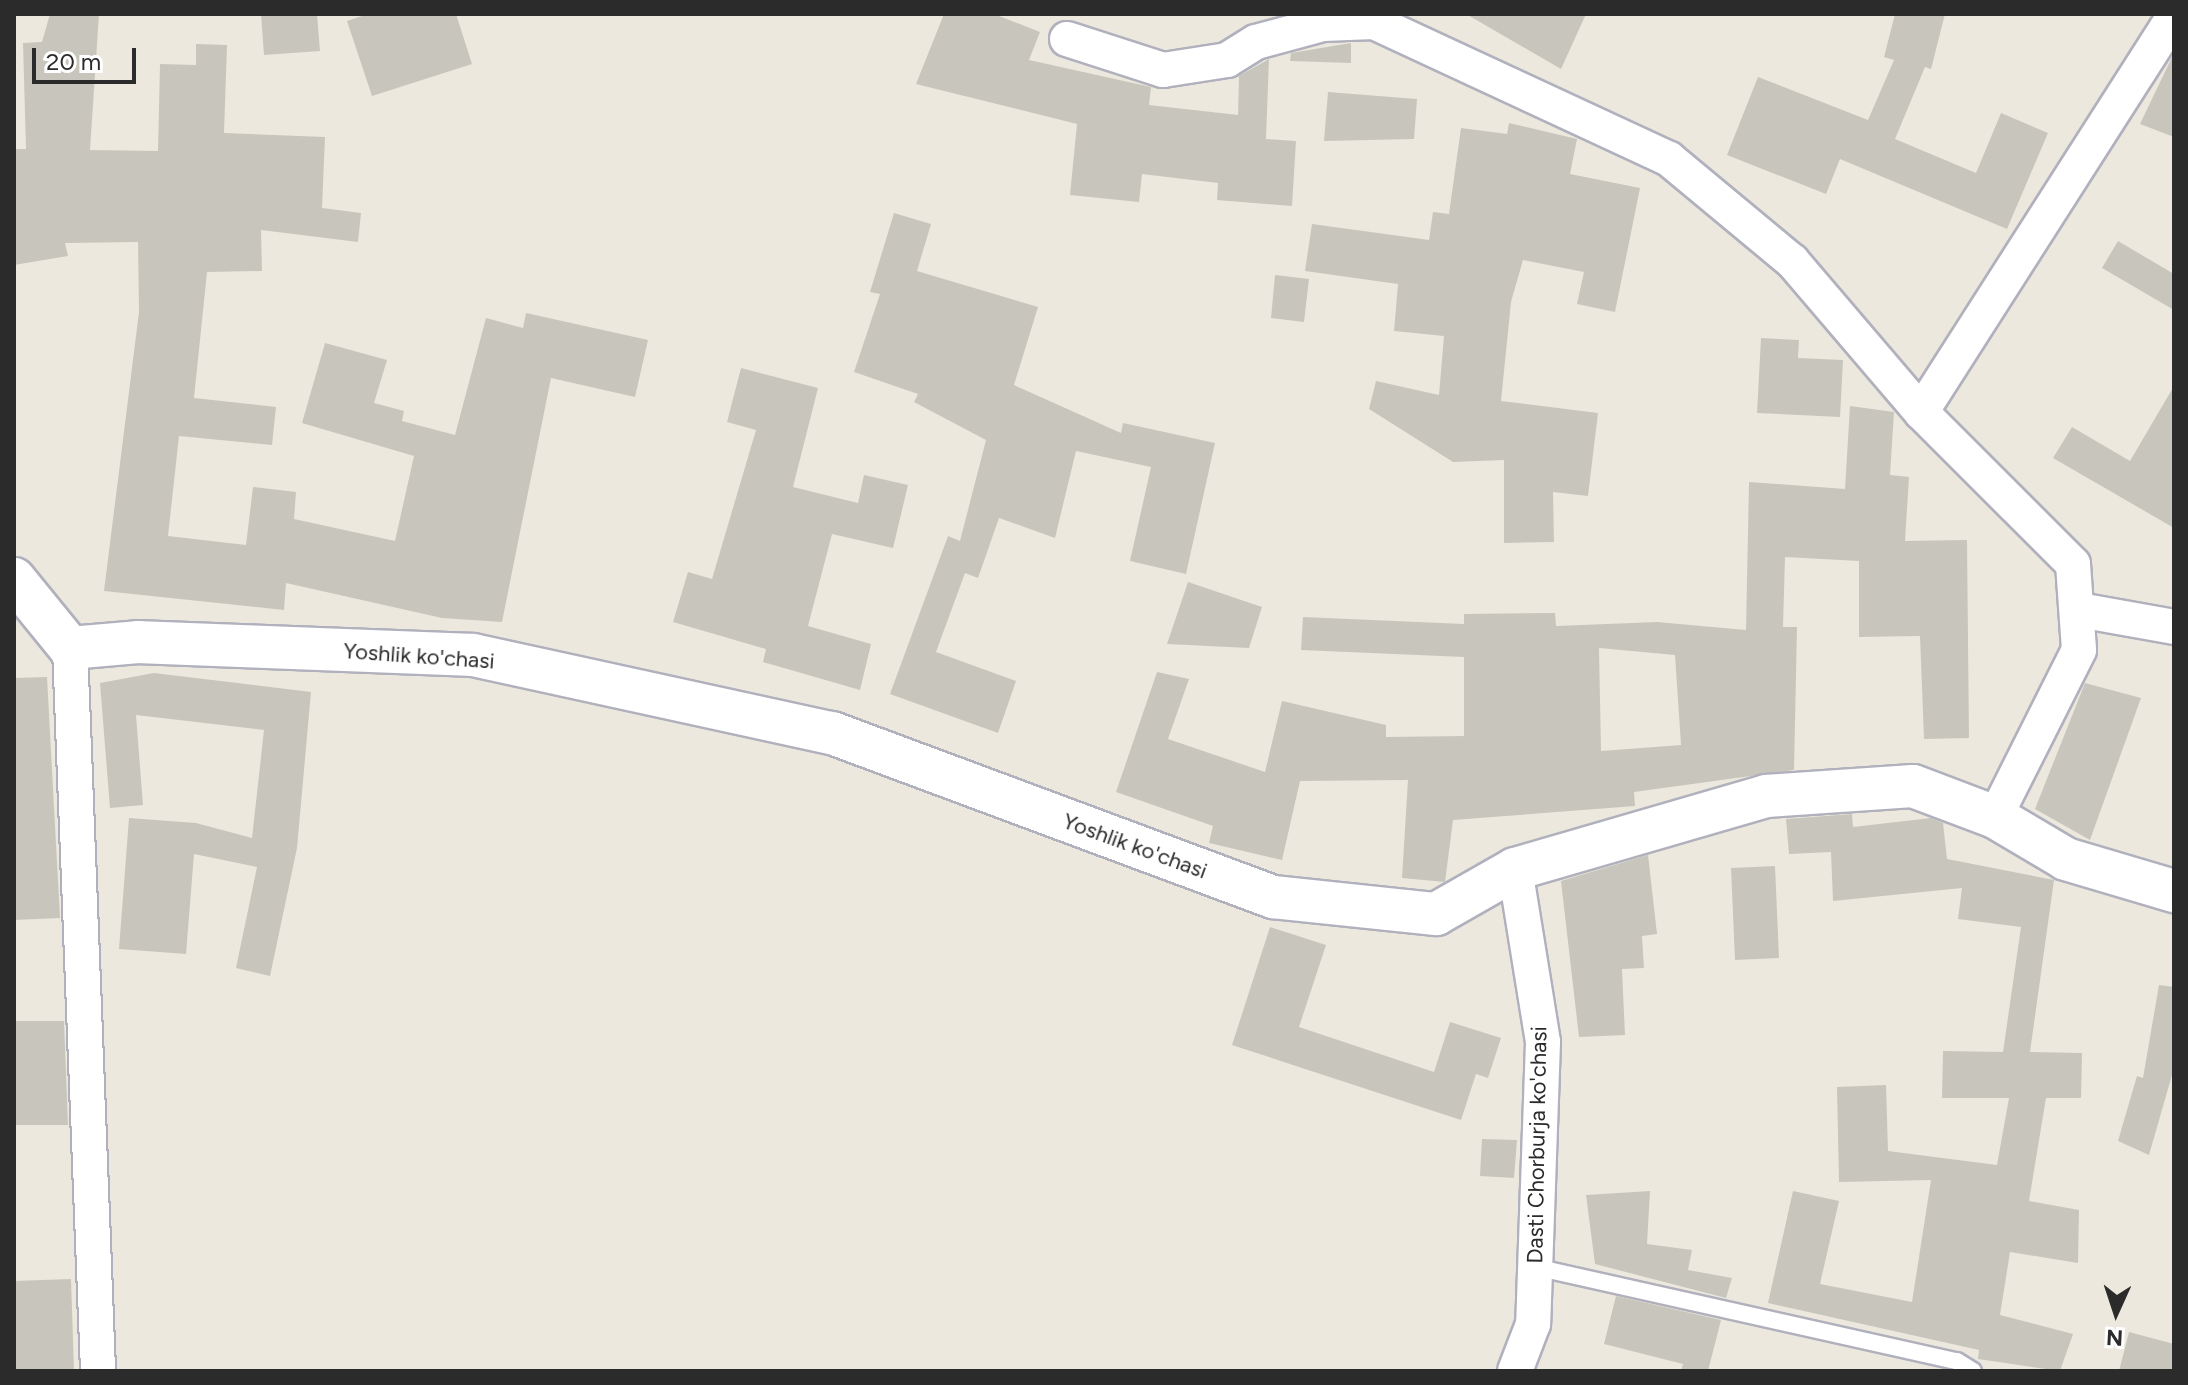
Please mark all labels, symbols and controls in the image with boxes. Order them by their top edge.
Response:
scale bar [36,32,140,82]
text: 20 m [46,47,101,76]
street label: Yoshlik ko'chasi [342,638,496,674]
street label: Yoshlik ko'chasi [1059,808,1211,884]
street label: Dasti Chorburja ko'chasi [1522,1026,1552,1264]
north arrow [2076,1273,2156,1353]
text: N [2106,1324,2124,1351]

